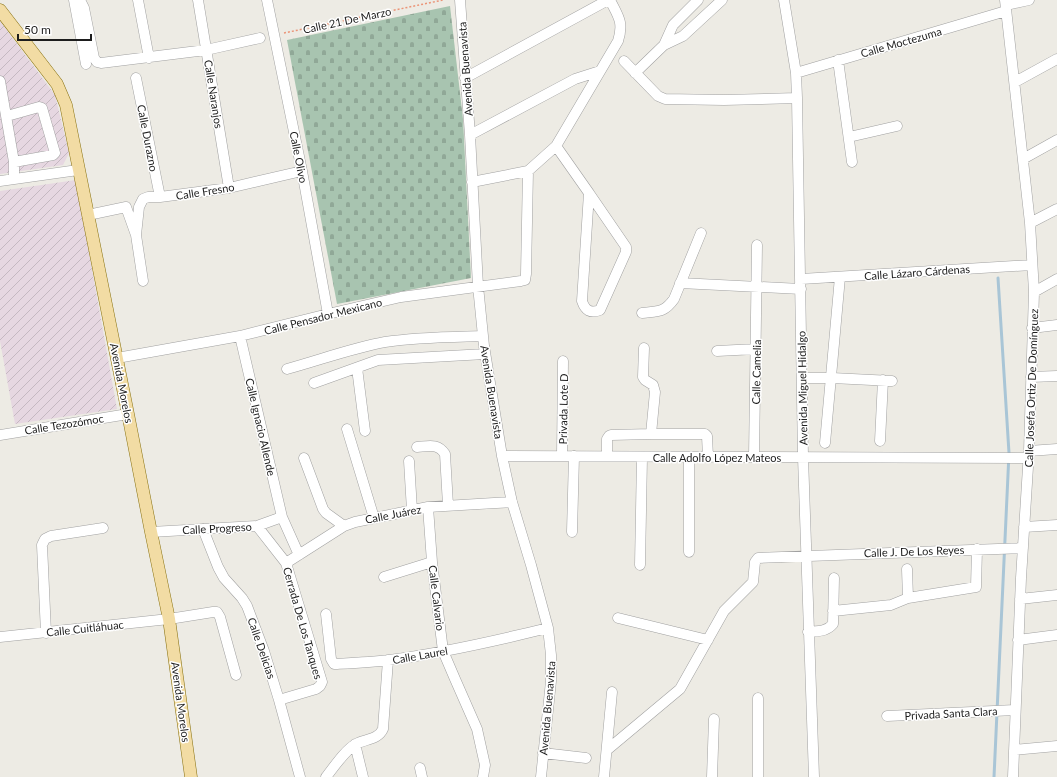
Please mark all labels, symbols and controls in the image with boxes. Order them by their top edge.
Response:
street label: Calle 21 De Marzo [302,4,392,36]
scale bar [18,16,91,42]
street label: Avenida Buenavista [455,21,475,117]
text: 50 m [24,22,51,37]
street label: Calle Moctezuma [859,24,943,60]
street label: Calle Naranjos [202,59,226,130]
street label: Calle Durazno [135,103,161,173]
street label: Calle Olivo [288,130,310,184]
street label: Calle Fresno [175,180,235,202]
street label: Calle Lázaro Cárdenas [864,262,971,282]
street label: Calle Pensador Mexicano [263,295,383,337]
street label: Calle Josefa Ortiz De Domínguez [1022,308,1040,468]
street label: Avenida Miguel Hidalgo [795,331,809,445]
street label: Calle Camelia [749,339,763,405]
street label: Avenida Morelos [108,342,136,424]
street label: Avenida Buenavista [478,344,506,440]
street label: Privada Lote D [556,373,570,445]
street label: Calle Ignacio Allende [243,377,279,477]
street label: Calle Tezozómoc [24,411,104,437]
street label: Calle Adolfo López Mateos [653,451,782,464]
street label: Calle Juárez [364,502,422,526]
street label: Calle Progreso [182,520,252,536]
street label: Calle J. De Los Reyes [864,543,965,559]
street label: Calle Calvario [427,564,447,632]
street label: Cerrada De Los Tanques [281,565,325,681]
street label: Calle Delicias [245,616,279,681]
street label: Calle Cuitláhuac [46,617,124,639]
street label: Calle Laurel [391,644,449,666]
street label: Avenida Buenavista [536,660,558,756]
street label: Avenida Morelos [169,661,193,743]
street label: Privada Santa Clara [904,704,998,722]

